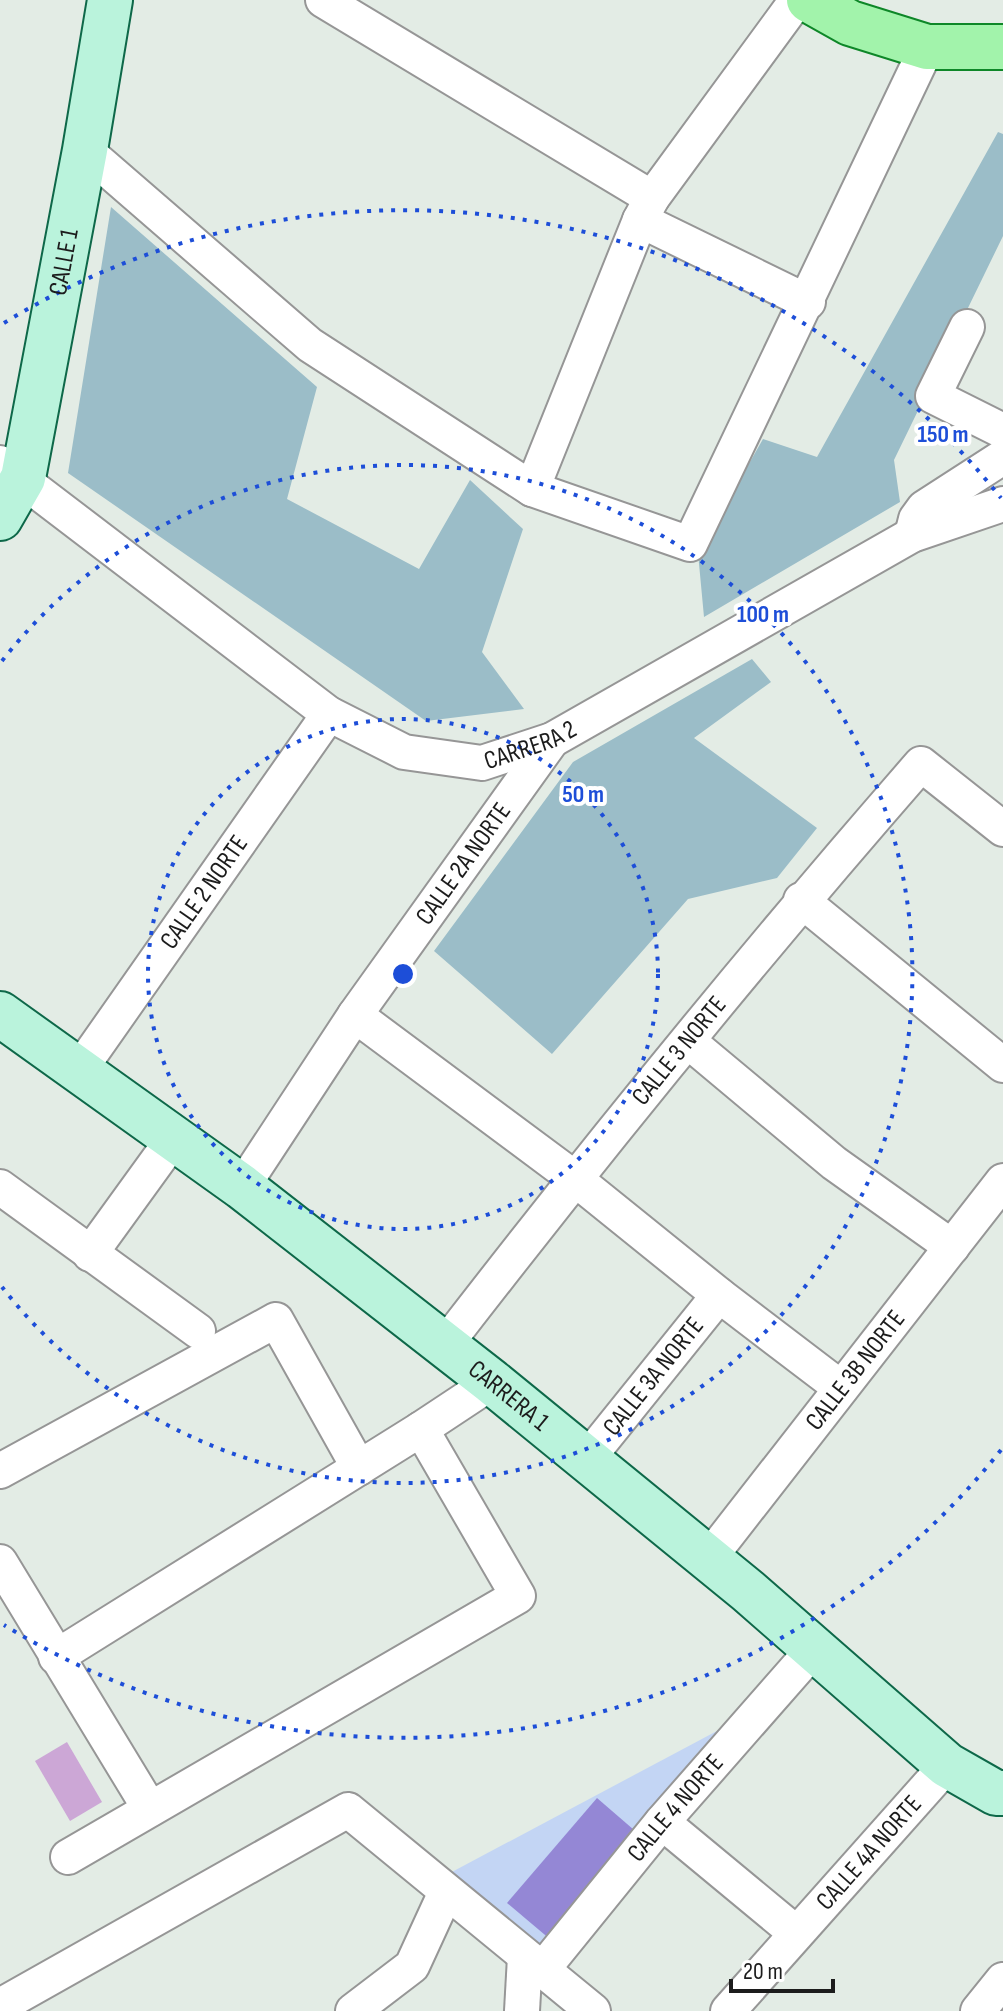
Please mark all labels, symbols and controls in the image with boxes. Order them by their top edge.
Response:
street label: CALLE 1 [42,226,85,298]
text: 150 m [917,420,969,449]
text: 100 m [737,600,789,629]
street label: CARRERA 2 [480,714,582,777]
text: 50 m [562,780,604,809]
street label: CALLE 2A NORTE [409,797,518,931]
street label: CALLE 2 NORTE [154,829,255,955]
centre of rings [389,960,417,988]
street label: CALLE 3 NORTE [625,990,733,1112]
street label: CALLE 3B NORTE [799,1304,912,1436]
street label: CALLE 3A NORTE [597,1311,710,1442]
street label: CARRERA 1 [462,1354,555,1438]
street label: CALLE 4 NORTE [621,1748,730,1868]
street label: CALLE 4A NORTE [810,1789,928,1916]
scale bar [731,1943,833,1993]
text: 20 m [743,1957,783,1986]

